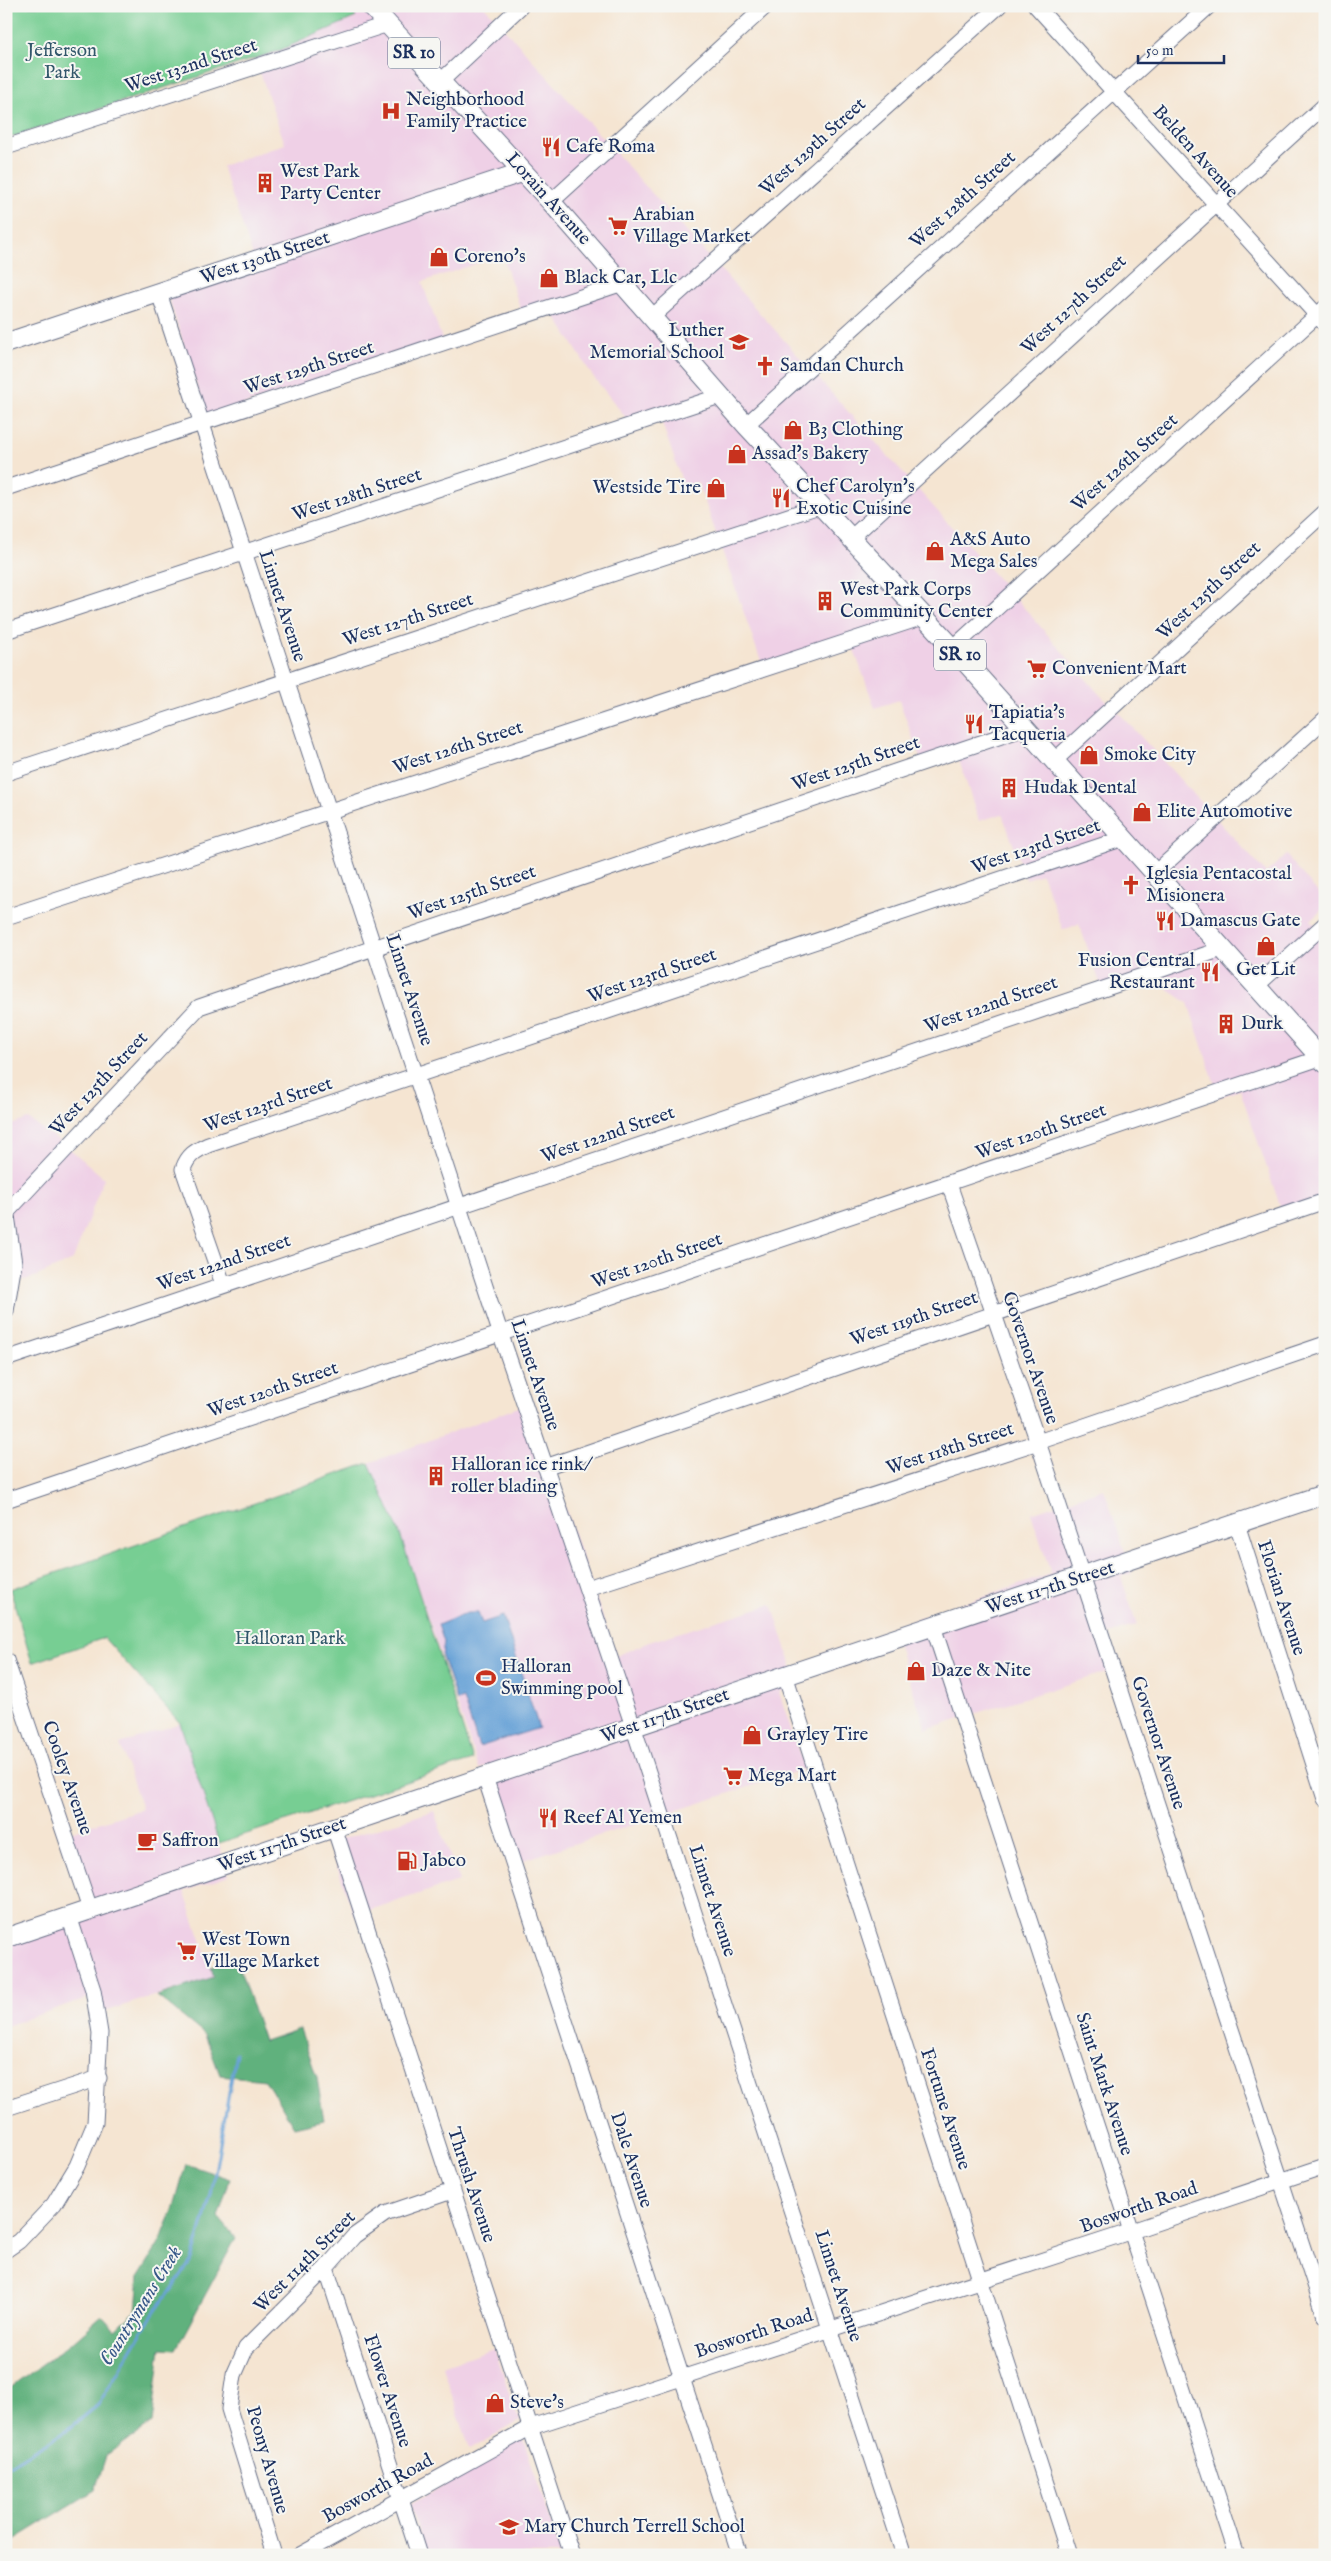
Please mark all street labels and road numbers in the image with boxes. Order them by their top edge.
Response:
street label: West 132nd Street [122,33,261,99]
road number: SR 10 [388,38,440,68]
street label: West 129th Street [755,92,872,201]
street label: Belden Avenue [1147,100,1243,204]
street label: West 128th Street [905,146,1021,254]
street label: Lorain Avenue [500,148,596,251]
street label: West 130th Street [197,226,333,290]
street label: West 127th Street [1016,250,1132,360]
street label: West 129th Street [241,336,378,400]
street label: West 126th Street [1067,409,1184,517]
street label: West 128th Street [289,463,425,527]
street label: West 125th Street [1152,536,1267,645]
street label: Linnet Avenue [253,547,311,665]
street label: West 127th Street [340,587,477,652]
road number: SR 10 [934,640,986,670]
street label: West 126th Street [390,716,526,780]
street label: West 125th Street [789,731,924,797]
street label: West 123rd Street [968,814,1104,880]
street label: West 125th Street [405,860,540,926]
street label: Linnet Avenue [380,931,438,1049]
street label: West 123rd Street [584,943,720,1009]
street label: West 122nd Street [921,971,1061,1039]
street label: West 125th Street [45,1026,154,1141]
street label: West 123rd Street [200,1072,336,1138]
street label: West 120th Street [973,1098,1110,1166]
street label: West 122nd Street [538,1101,678,1169]
street label: West 120th Street [589,1227,726,1295]
street label: West 122nd Street [154,1229,294,1297]
street label: West 119th Street [847,1286,982,1352]
street label: Governor Avenue [996,1289,1064,1428]
street label: Linnet Avenue [505,1316,565,1434]
street label: West 120th Street [205,1356,342,1424]
street label: West 118th Street [883,1417,1017,1481]
street label: Florian Avenue [1251,1537,1311,1659]
street label: West 117th Street [982,1556,1118,1620]
street label: Governor Avenue [1125,1673,1191,1813]
street label: West 117th Street [598,1683,733,1749]
street label: Cooley Avenue [36,1718,98,1839]
street label: West 117th Street [215,1812,350,1878]
street label: Linnet Avenue [683,1842,741,1960]
street label: Saint Mark Avenue [1070,2009,1139,2159]
street label: Fortune Avenue [914,2045,976,2173]
street label: Dale Avenue [604,2109,658,2211]
street label: Thrush Avenue [441,2124,501,2246]
street label: Bosworth Road [1077,2176,1202,2239]
street label: West 114th Street [249,2206,361,2318]
street label: Linnet Avenue [809,2227,867,2345]
street label: Bosworth Road [692,2303,817,2364]
street label: Flower Avenue [357,2331,417,2451]
street label: Peony Avenue [240,2403,294,2517]
street label: Bosworth Road [319,2448,438,2529]

